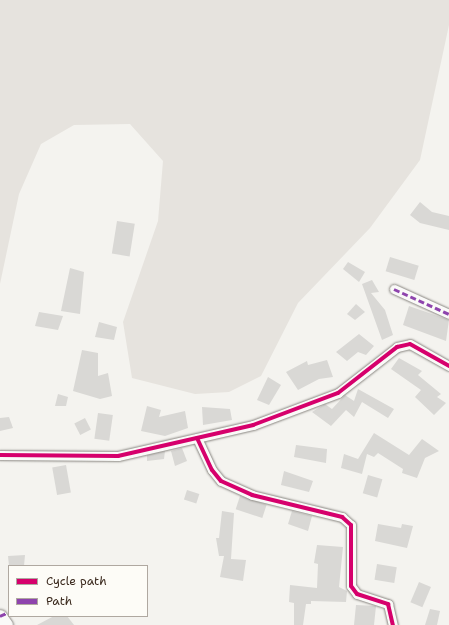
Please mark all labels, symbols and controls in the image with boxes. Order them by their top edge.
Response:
legend [8,565,148,617]
text: Cycle path [46,573,107,589]
text: Path [46,593,72,609]

